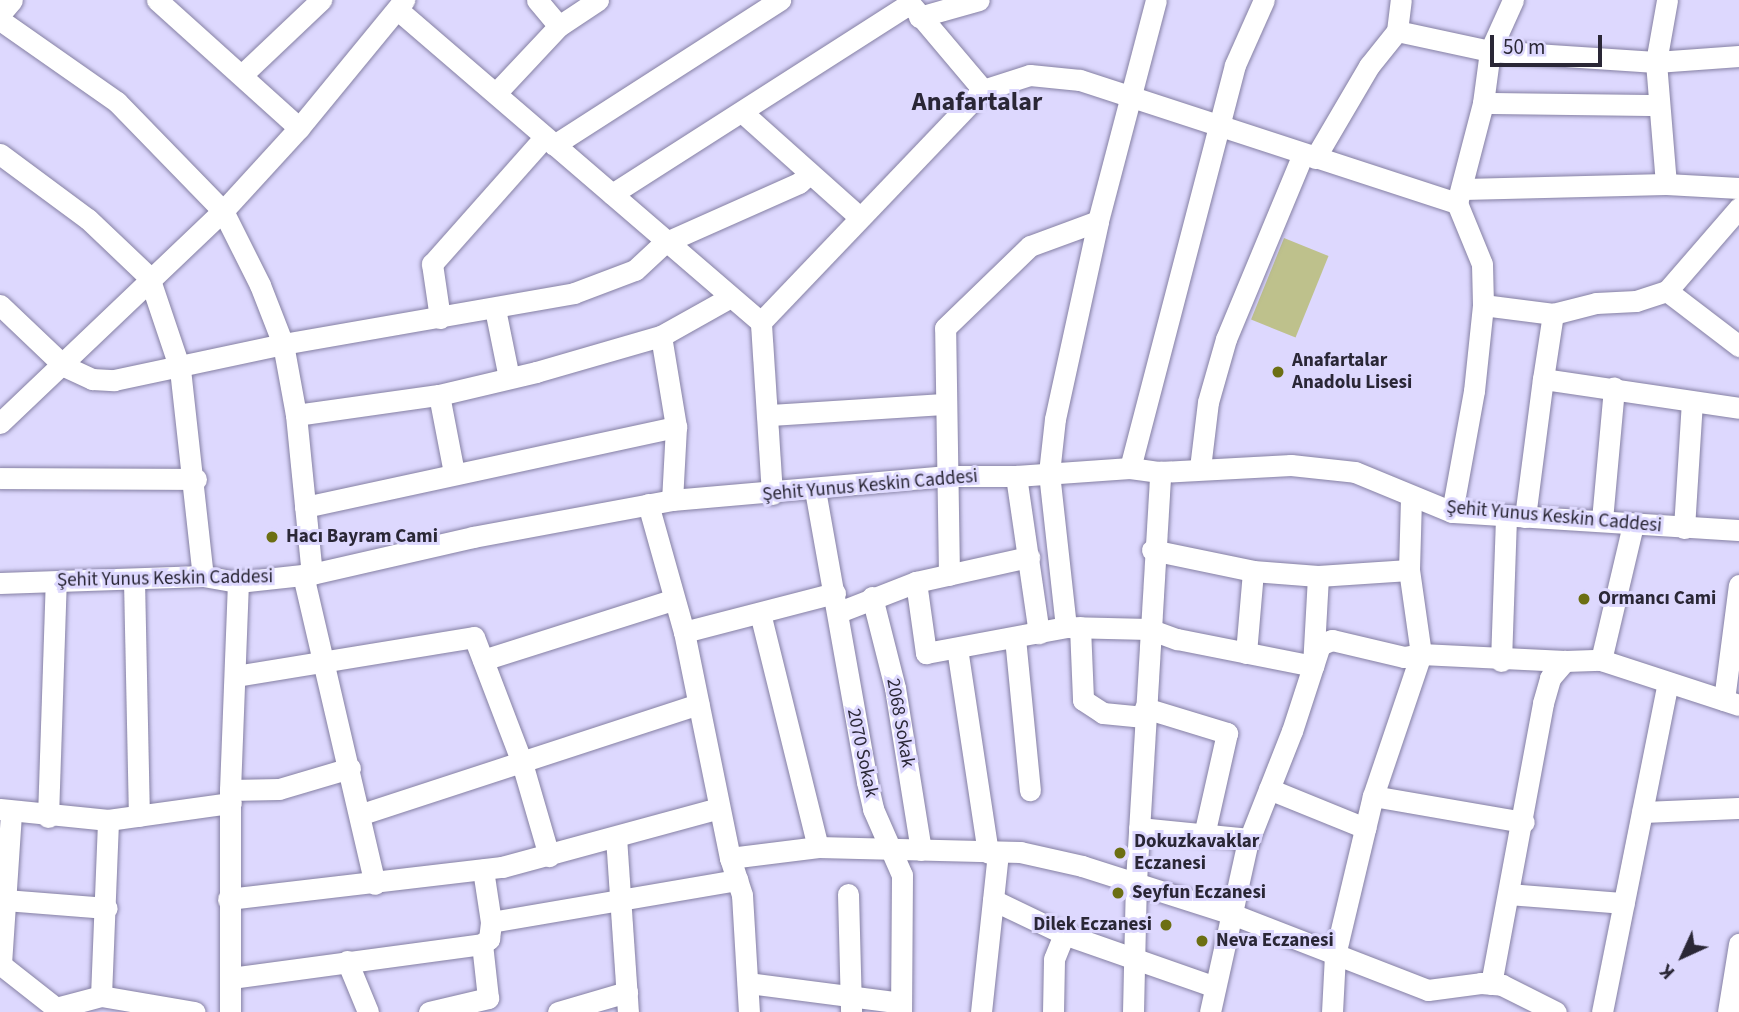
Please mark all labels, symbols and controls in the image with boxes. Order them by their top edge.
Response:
scale bar [1494,21,1606,65]
text: 50 m [1503,32,1545,62]
district label: Anafartalar [912,86,1042,118]
place label: Anafartalar Anadolu Lisesi [1292,350,1412,394]
marker: Anafartalar Anadolu Lisesi [1270,364,1286,380]
street label: Şehit Yunus Keskin Caddesi [761,465,979,507]
street label: Şehit Yunus Keskin Caddesi [1445,496,1663,538]
place label: Hacı Bayram Cami [286,526,438,548]
marker: Hacı Bayram Cami [264,529,280,545]
street label: Şehit Yunus Keskin Caddesi [57,566,273,592]
place label: Ormancı Cami [1598,588,1716,610]
marker: Ormancı Cami [1576,591,1592,607]
street label: 2068 Sokak [881,677,919,769]
street label: 2070 Sokak [841,707,883,799]
place label: Dokuzkavaklar Eczanesi [1134,831,1259,875]
marker: Dokuzkavaklar Eczanesi [1112,845,1128,861]
place label: Seyfun Eczanesi [1132,882,1266,904]
marker: Seyfun Eczanesi [1110,885,1126,901]
place label: Dilek Eczanesi [1033,914,1152,936]
marker: Dilek Eczanesi [1158,917,1174,933]
north arrow [1648,921,1718,991]
place label: Neva Eczanesi [1216,930,1334,952]
marker: Neva Eczanesi [1194,933,1210,949]
text: K [1654,958,1681,985]

